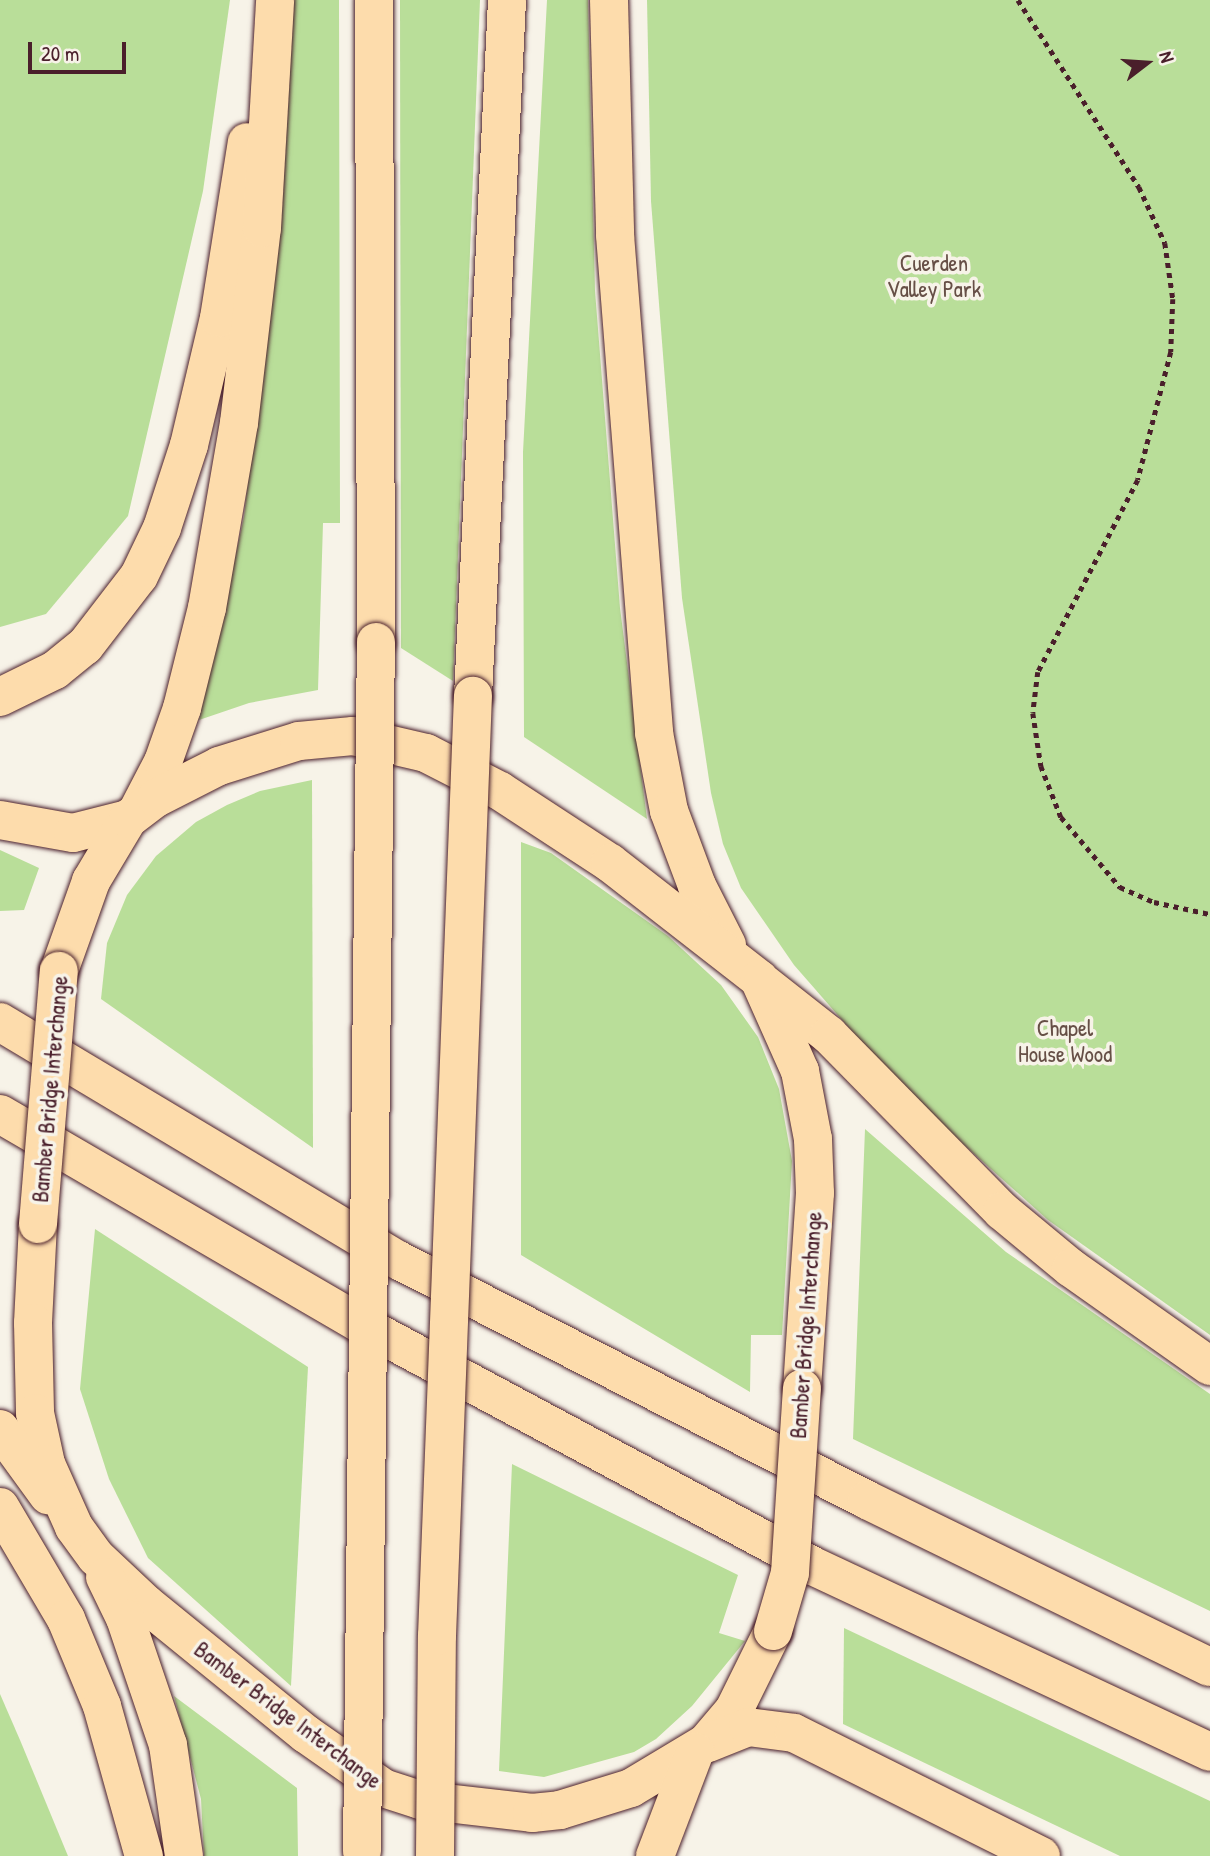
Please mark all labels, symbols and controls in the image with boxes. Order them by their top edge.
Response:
scale bar [32,28,130,72]
north arrow [1112,28,1182,98]
text: 20 m [41,39,79,68]
text: N [1153,48,1181,65]
park label: Cuerden Valley Park [887,249,981,303]
street label: Bamber Bridge Interchange [26,974,74,1204]
park label: Chapel House Wood [1018,1014,1112,1068]
street label: Bamber Bridge Interchange [784,1211,828,1439]
street label: Bamber Bridge Interchange [189,1636,387,1794]

